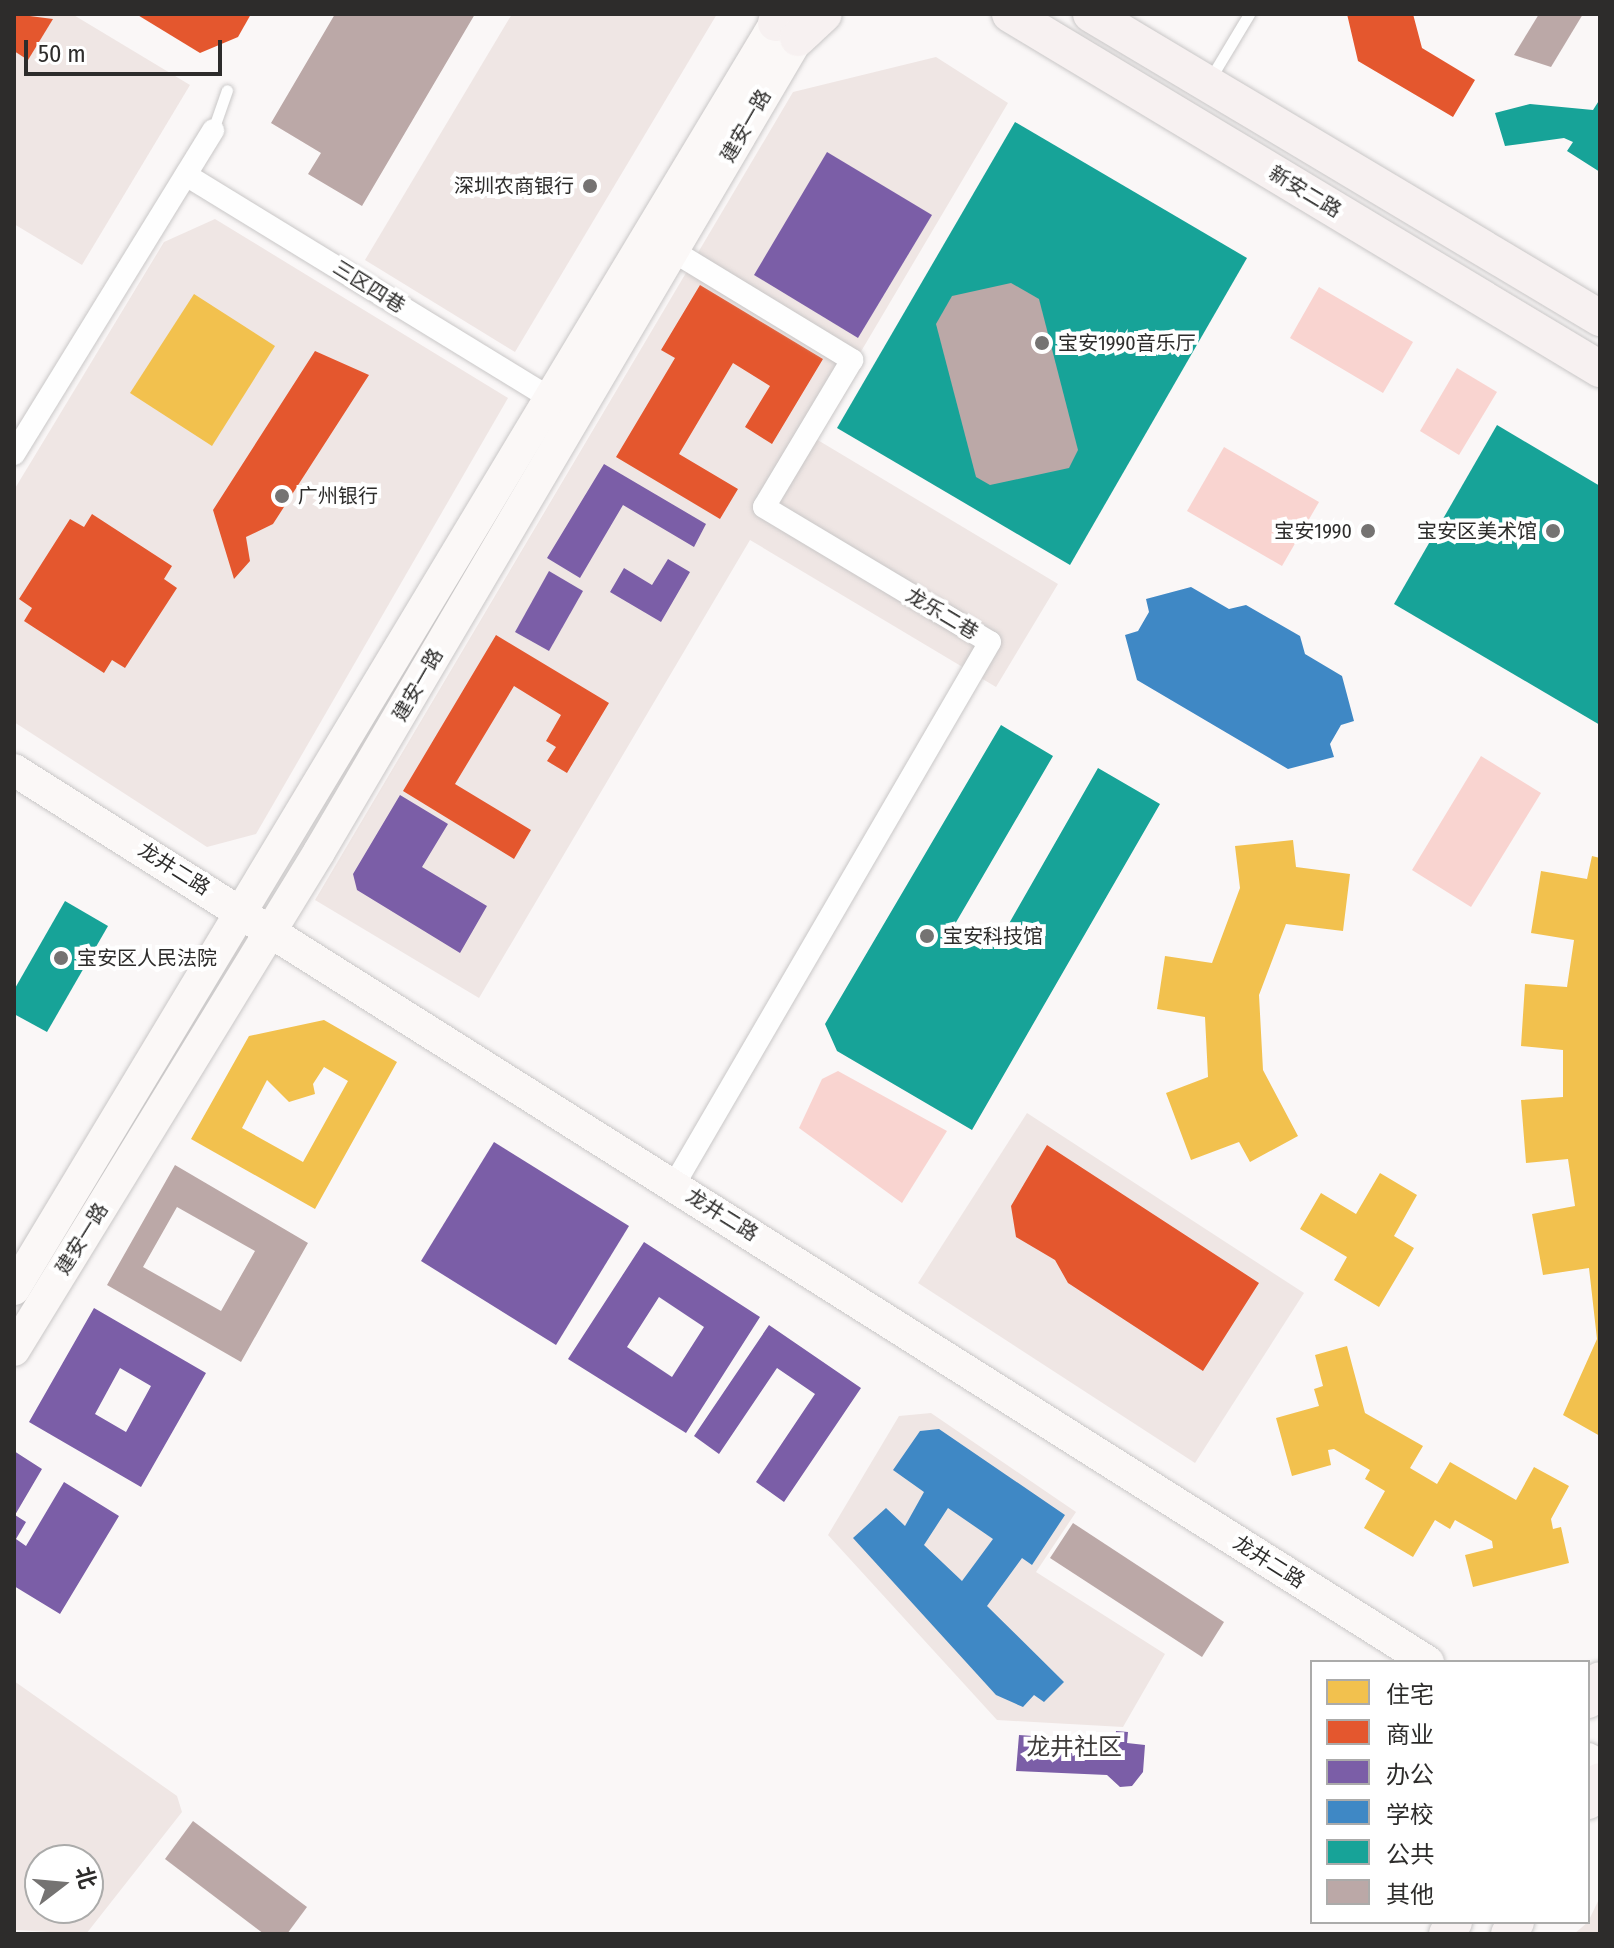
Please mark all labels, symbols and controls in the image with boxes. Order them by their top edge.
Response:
scale bar [28,24,226,74]
text: 50 m [38,40,86,68]
street label: 建安一路 [716,85,776,167]
street label: 新安二路 [1265,161,1345,223]
place label: 深圳农商银行 [454,174,574,198]
marker: 深圳农商银行 [581,177,599,195]
street label: 三区四巷 [329,256,409,318]
place label: 宝安1990音乐厅 [1058,331,1196,355]
marker: 宝安1990音乐厅 [1033,334,1051,352]
place label: 广州银行 [298,484,378,508]
marker: 广州银行 [273,487,291,505]
place label: 宝安1990 [1274,519,1352,543]
place label: 宝安区美术馆 [1417,519,1537,543]
marker: 宝安1990 [1359,522,1377,540]
marker: 宝安区美术馆 [1544,522,1562,540]
street label: 龙乐二巷 [902,583,982,645]
street label: 建安一路 [388,644,448,726]
street label: 龙井二路 [134,838,214,900]
place label: 宝安科技馆 [943,924,1043,948]
marker: 宝安科技馆 [918,927,936,945]
place label: 宝安区人民法院 [77,946,217,970]
marker: 宝安区人民法院 [52,949,70,967]
street label: 龙井二路 [682,1184,762,1246]
street label: 建安一路 [51,1199,113,1279]
street label: 龙井二路 [1229,1531,1309,1593]
legend [1310,1660,1590,1924]
text: 住宅 [1386,1681,1434,1709]
text: 商业 [1386,1721,1434,1749]
district label: 龙井社区 [1026,1734,1122,1762]
text: 办公 [1386,1761,1434,1789]
text: 学校 [1386,1801,1434,1829]
text: 公共 [1386,1841,1434,1869]
north arrow [24,1844,104,1924]
text: 北 [70,1863,102,1892]
text: 其他 [1386,1881,1434,1909]

